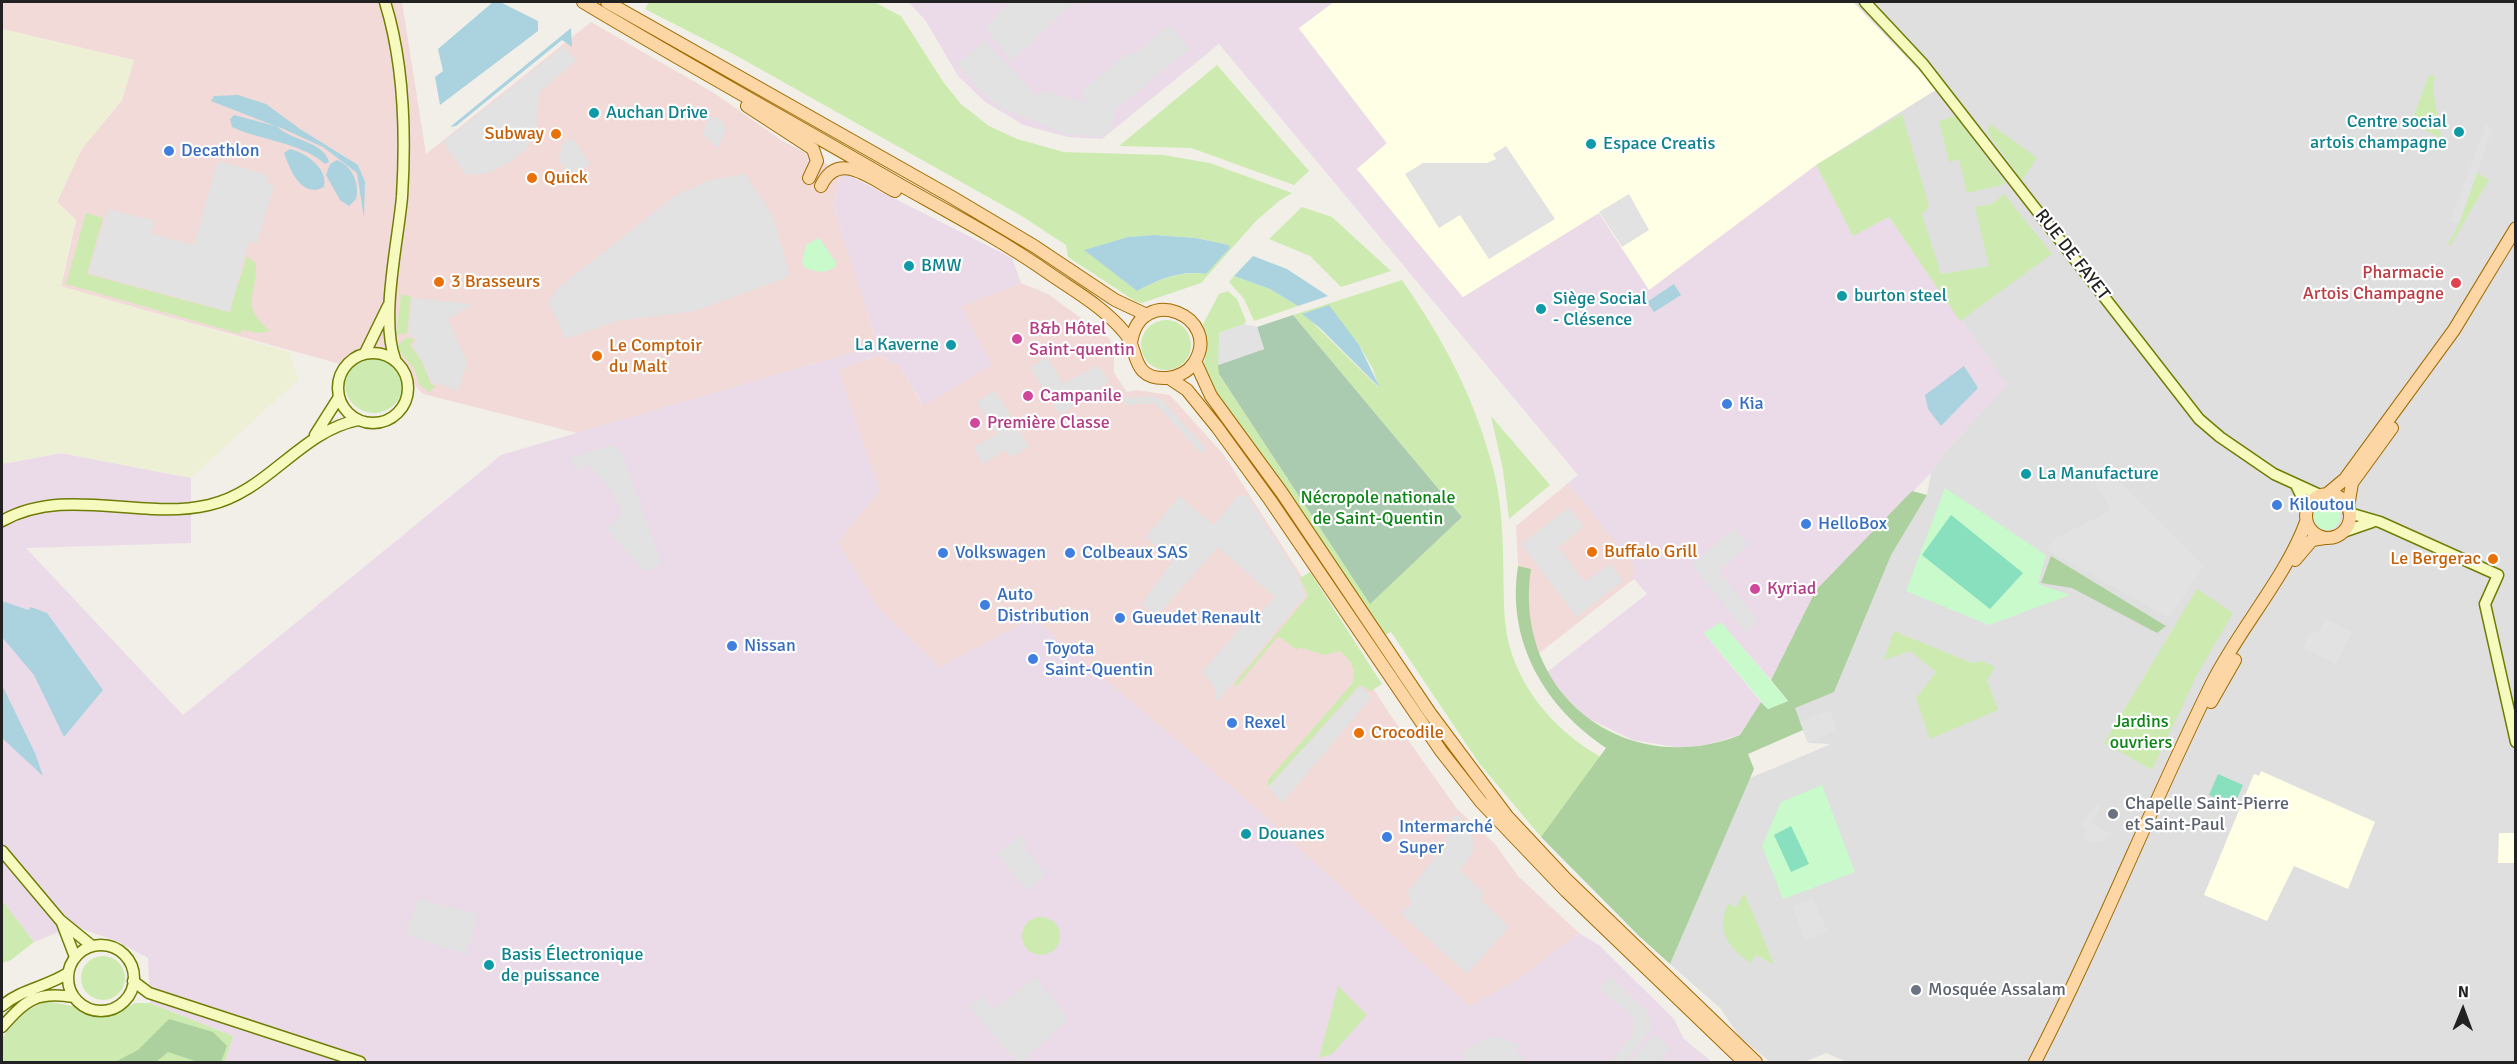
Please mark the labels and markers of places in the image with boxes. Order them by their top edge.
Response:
place label: Auchan Drive [606,102,708,124]
marker: Auchan Drive [587,106,601,120]
place label: Centre social artois champagne [2310,111,2447,154]
place label: Subway [485,123,544,145]
marker: Centre social artois champagne [2452,125,2466,139]
marker: Subway [549,127,563,141]
place label: Espace Creatis [1603,133,1715,155]
marker: Espace Creatis [1584,137,1598,151]
place label: Decathlon [181,140,259,162]
marker: Decathlon [162,144,176,158]
place label: Quick [544,167,588,189]
marker: Quick [525,171,539,185]
place label: BMW [921,255,961,277]
marker: BMW [902,259,916,273]
place label: Pharmacie Artois Champagne [2303,262,2444,304]
place label: 3 Brasseurs [451,271,540,293]
marker: 3 Brasseurs [432,275,446,289]
marker: Pharmacie Artois Champagne [2449,276,2463,290]
place label: burton steel [1854,285,1947,307]
place label: Siège Social - Clésence [1553,288,1647,330]
marker: burton steel [1835,289,1849,303]
marker: Siège Social - Clésence [1534,302,1548,316]
place label: B&b Hôtel Saint-quentin [1029,318,1135,360]
marker: B&b Hôtel Saint-quentin [1010,332,1024,346]
place label: La Kaverne [855,334,939,356]
place label: Le Comptoir du Malt [609,335,702,378]
marker: La Kaverne [944,338,958,352]
marker: Le Comptoir du Malt [590,349,604,363]
place label: Campanile [1040,385,1122,407]
marker: Campanile [1021,389,1035,403]
place label: Kia [1739,393,1764,415]
marker: Kia [1720,397,1734,411]
place label: Première Classe [987,412,1110,434]
marker: Première Classe [968,416,982,430]
place label: La Manufacture [2038,463,2159,485]
marker: La Manufacture [2019,467,2033,481]
place label: Kiloutou [2289,494,2354,516]
marker: Kiloutou [2270,498,2284,512]
place label: HelloBox [1818,513,1887,535]
marker: HelloBox [1799,517,1813,531]
place label: Buffalo Grill [1604,541,1698,563]
place label: Volkswagen [955,542,1046,564]
place label: Colbeaux SAS [1082,542,1188,564]
marker: Buffalo Grill [1585,545,1599,559]
marker: Volkswagen [936,546,950,560]
marker: Colbeaux SAS [1063,546,1077,560]
place label: Le Bergerac [2390,548,2481,570]
marker: Le Bergerac [2486,552,2500,566]
place label: Kyriad [1767,578,1816,600]
marker: Kyriad [1748,582,1762,596]
place label: Auto Distribution [997,584,1089,626]
marker: Auto Distribution [978,598,992,612]
place label: Gueudet Renault [1132,607,1261,629]
marker: Gueudet Renault [1113,611,1127,625]
place label: Nissan [744,635,796,657]
place label: Toyota Saint-Quentin [1045,638,1153,680]
marker: Nissan [725,639,739,653]
marker: Toyota Saint-Quentin [1026,652,1040,666]
place label: Rexel [1244,712,1286,734]
marker: Rexel [1225,716,1239,730]
place label: Crocodile [1371,722,1444,744]
marker: Crocodile [1352,726,1366,740]
place label: Chapelle Saint-Pierre et Saint-Paul [2125,793,2289,836]
marker: Chapelle Saint-Pierre et Saint-Paul [2106,807,2120,821]
place label: Intermarché Super [1399,816,1493,858]
place label: Douanes [1258,823,1325,845]
marker: Douanes [1239,827,1253,841]
marker: Intermarché Super [1380,830,1394,844]
place label: Basis Électronique de puissance [501,944,643,986]
marker: Basis Électronique de puissance [482,958,496,972]
place label: Mosquée Assalam [1928,979,2066,1001]
marker: Mosquée Assalam [1909,983,1923,997]

